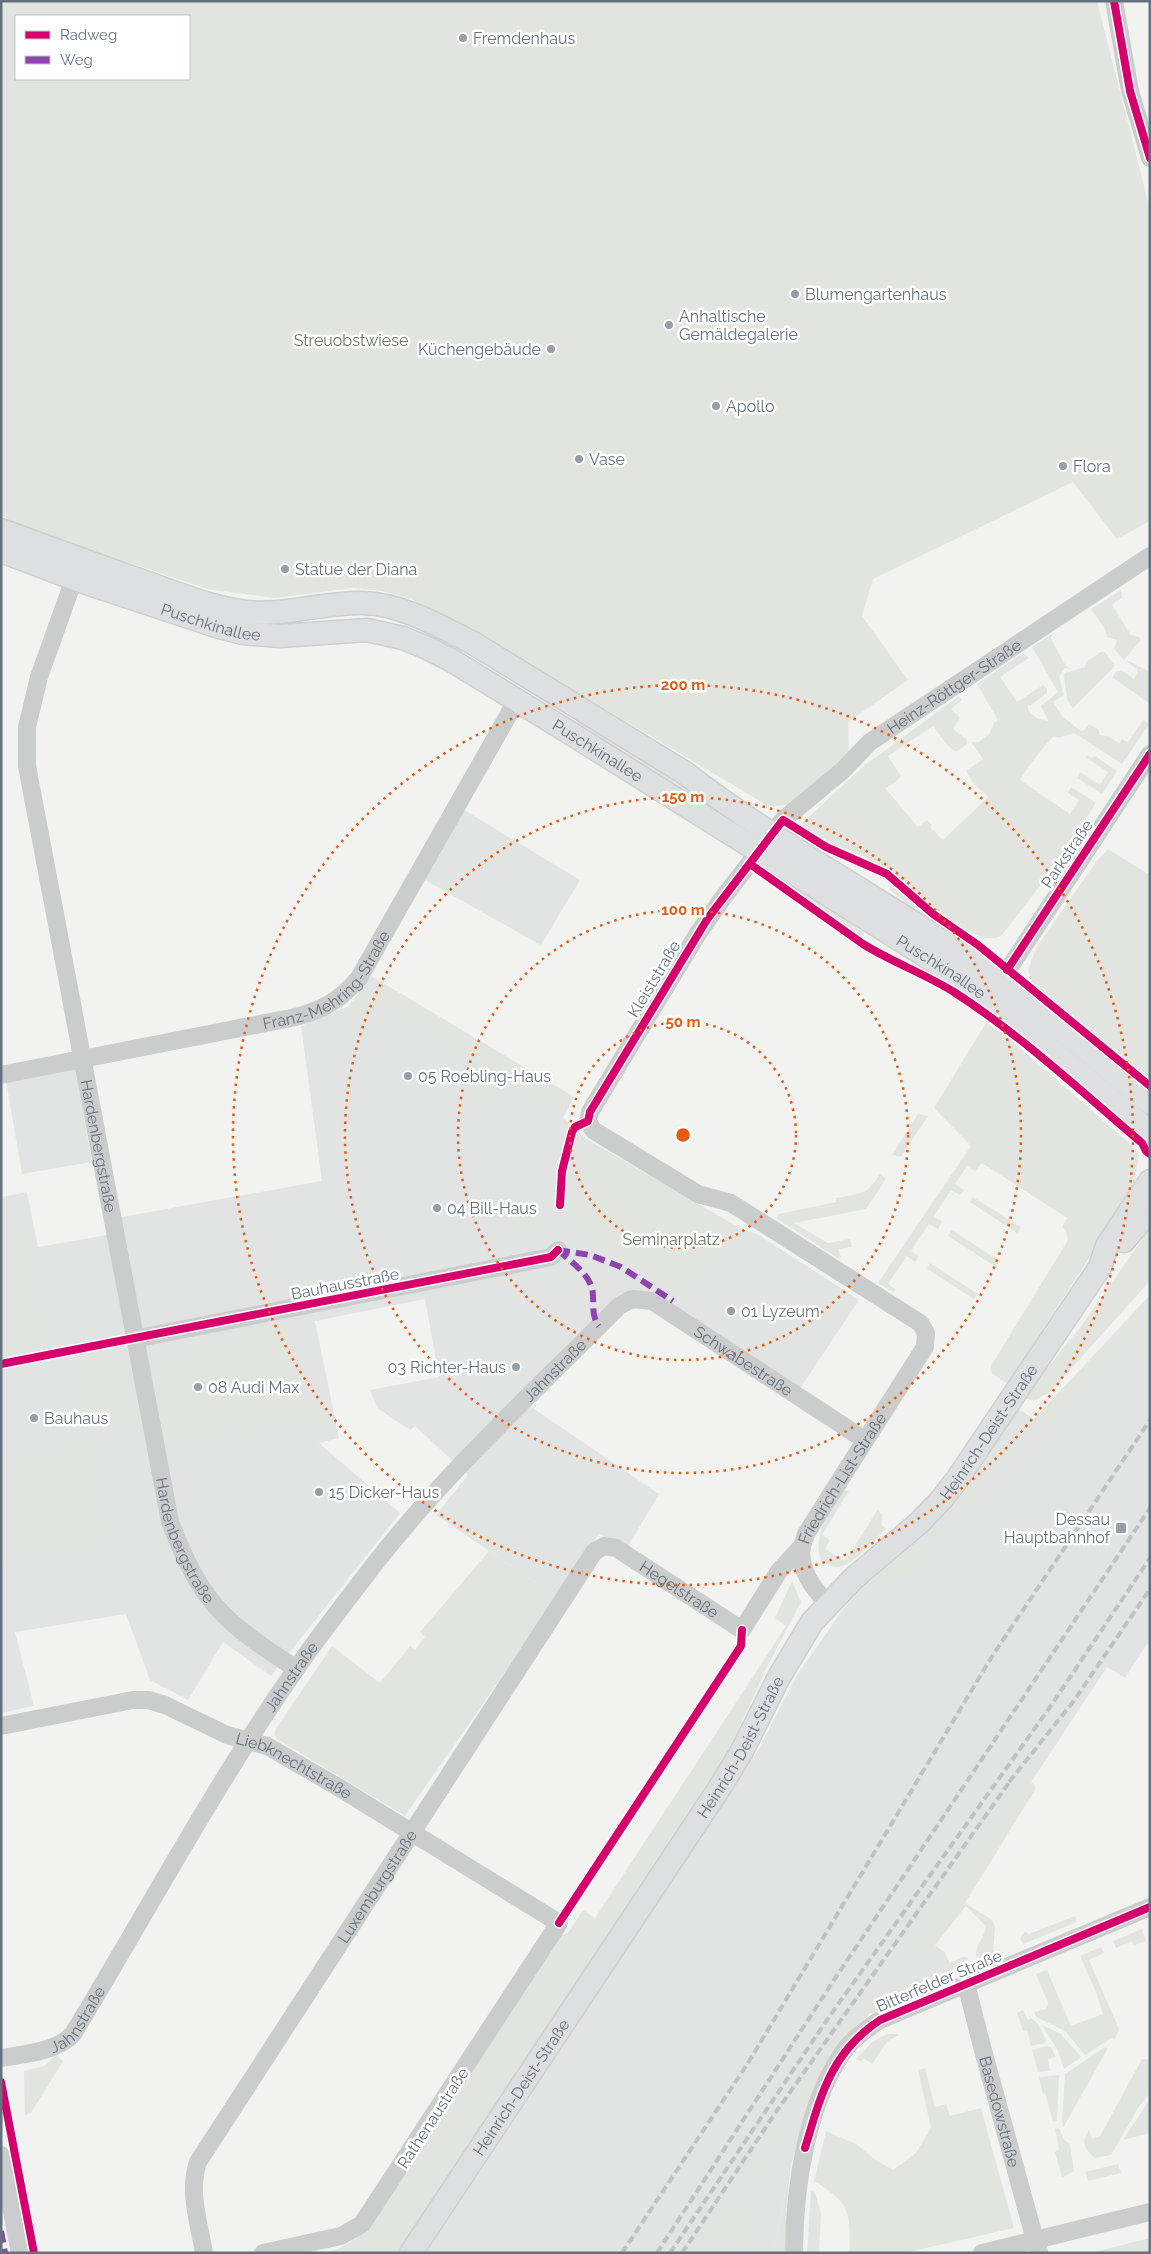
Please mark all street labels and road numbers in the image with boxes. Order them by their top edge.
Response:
street label: Puschkinallee [159,599,261,644]
street label: Heinz-Röttger-Straße [883,635,1025,738]
street label: Puschkinallee [549,715,646,786]
street label: Parkstraße [1037,816,1097,892]
street label: Franz-Mehring-Straße [261,927,393,1033]
street label: Puschkinallee [893,931,990,1003]
street label: Kleiststraße [624,937,684,1021]
street label: Hardenbergstraße [77,1078,121,1214]
street label: Bauhausstraße [289,1264,401,1304]
street label: Schwabestraße [690,1322,796,1400]
street label: Jahnstraße [519,1335,590,1405]
street label: Heinrich-Deist-Straße [936,1361,1041,1503]
street label: Friedrich-List-Straße [794,1409,890,1546]
street label: Hardenbergstraße [152,1476,219,1607]
street label: Hegelstraße [636,1557,722,1622]
street label: Jahnstraße [260,1638,322,1715]
street label: Heinrich-Deist-Straße [693,1673,787,1821]
street label: Liebknechtstraße [234,1728,355,1803]
street label: Luxemburgstraße [333,1826,421,1946]
street label: Bitterfelder Straße [873,1946,1005,2016]
street label: Jahnstraße [47,1983,109,2057]
street label: Heinrich-Deist-Straße [469,2015,573,2159]
street label: Basedowstraße [976,2054,1024,2169]
street label: Rathenaustraße [393,2064,473,2172]

